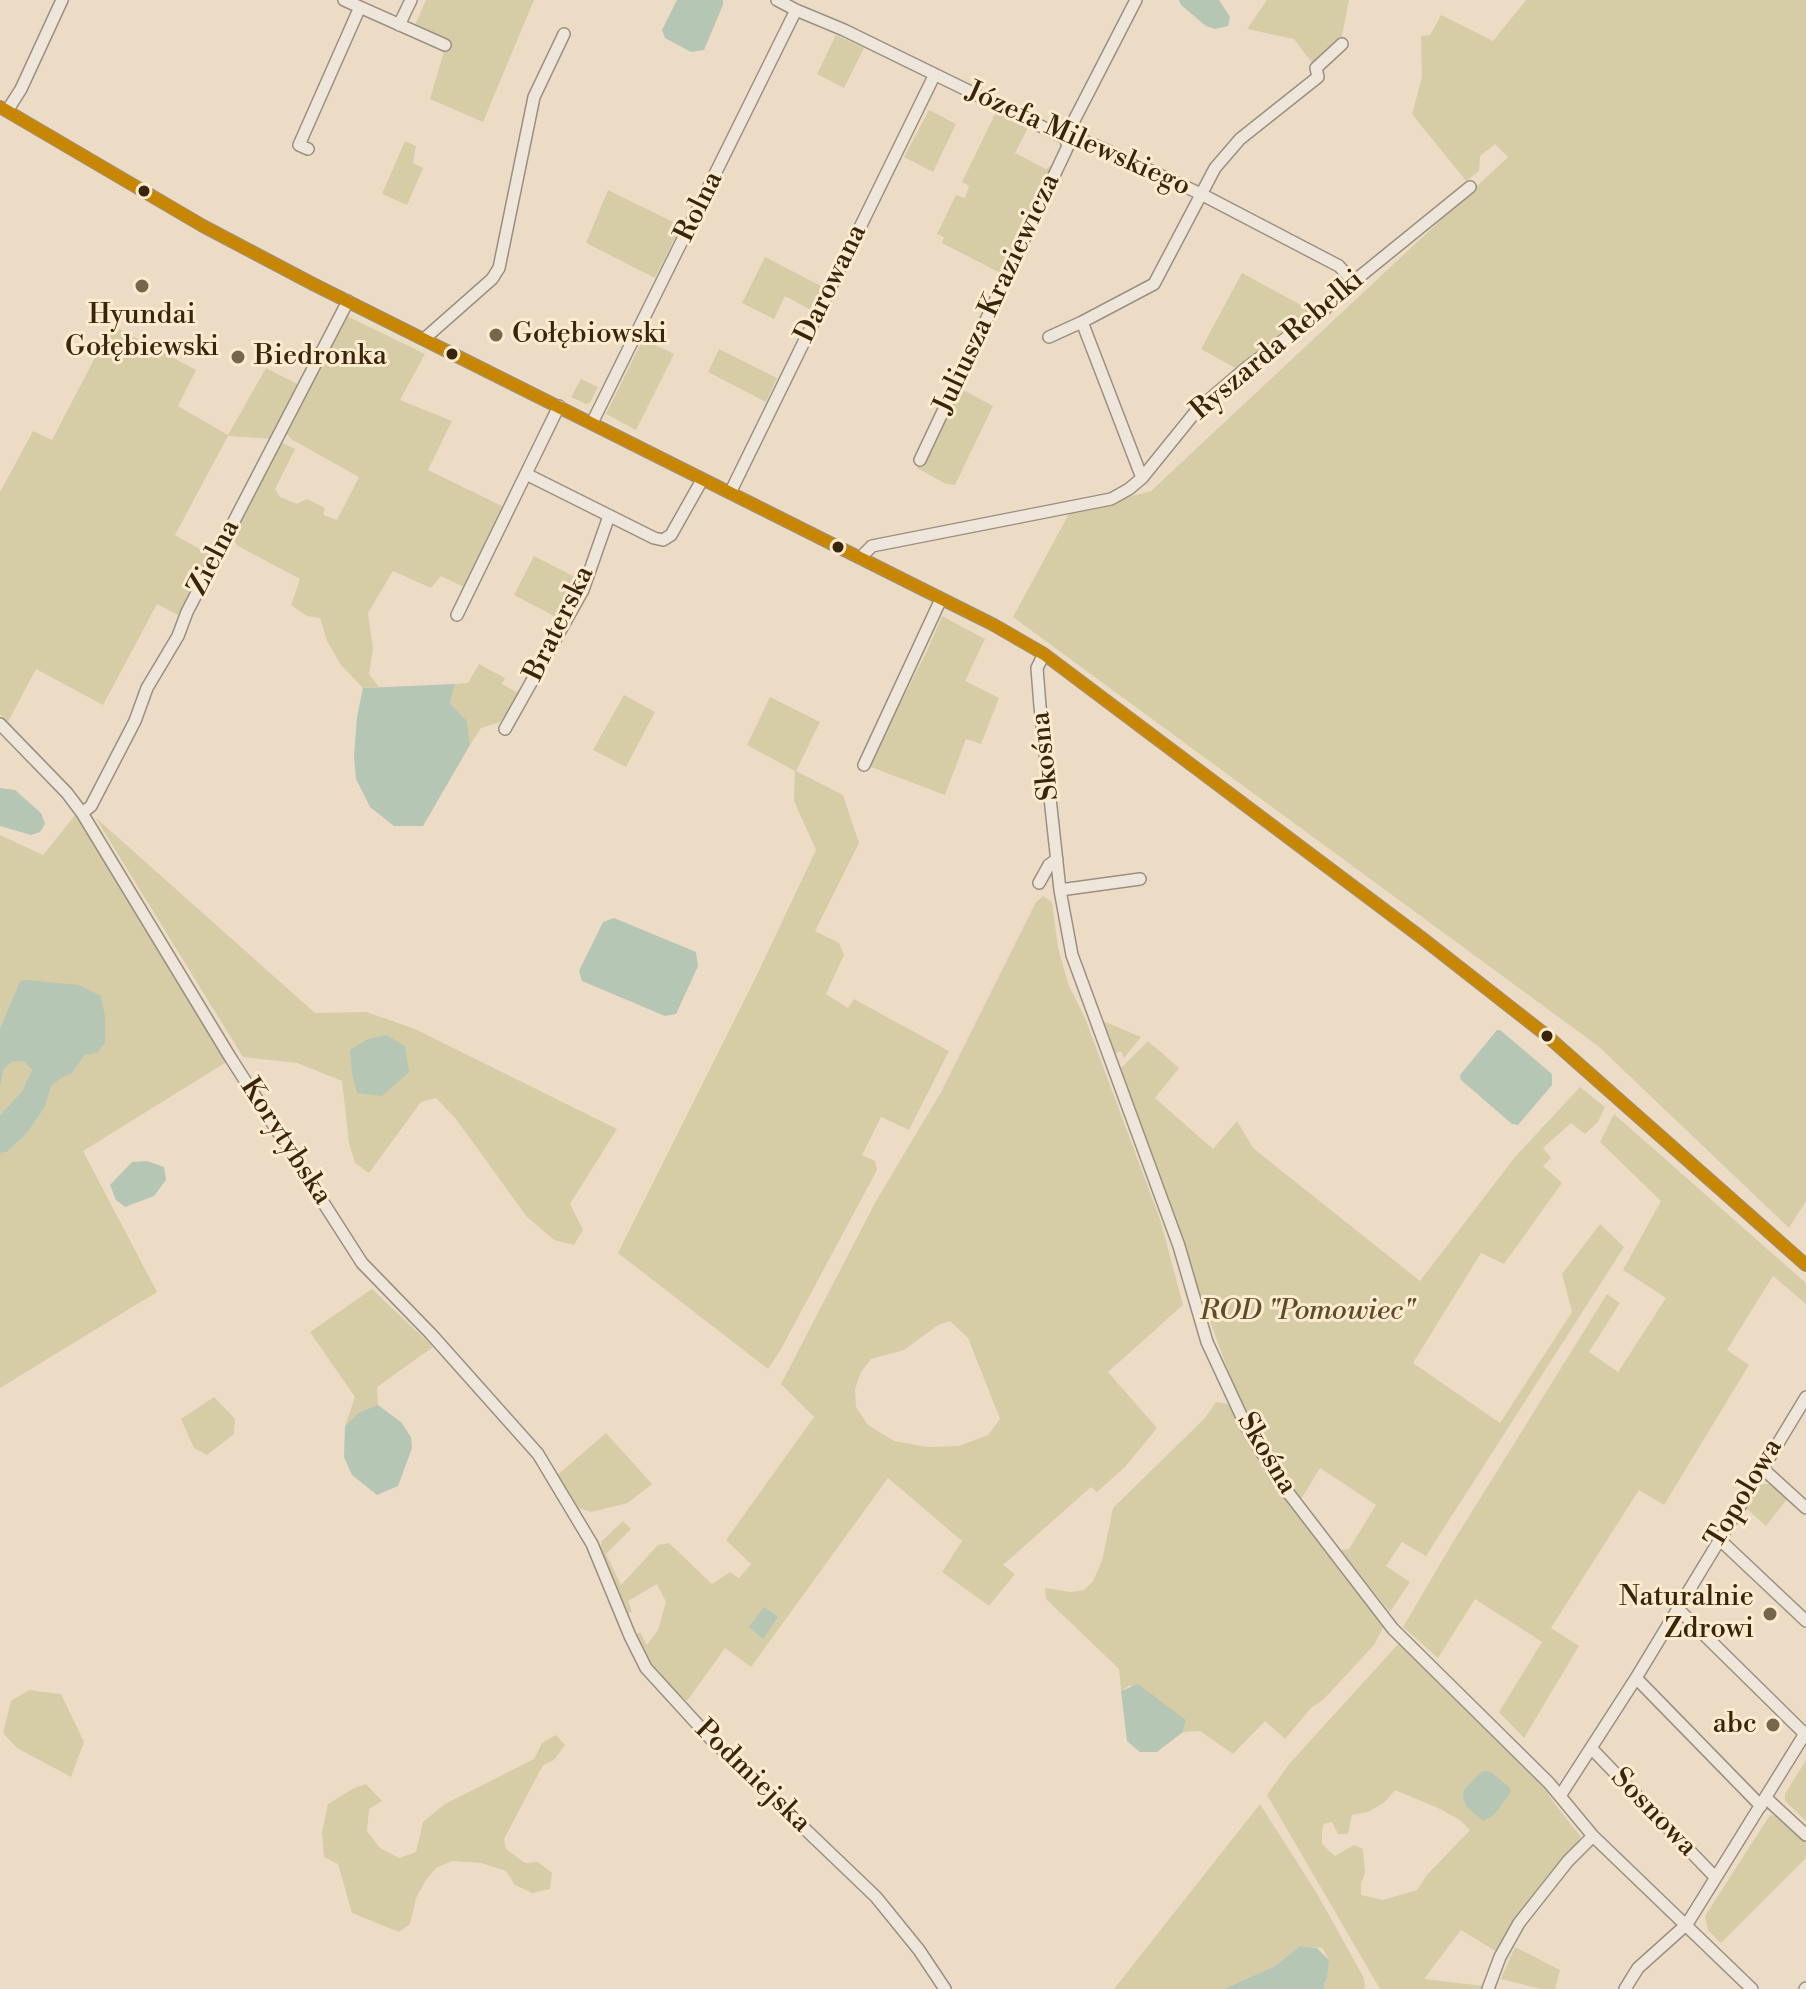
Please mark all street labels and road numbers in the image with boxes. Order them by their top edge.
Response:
street label: Józefa Milewskiego [961,75,1195,205]
street label: Rolna [669,166,731,248]
street label: Juliusza Kraziewicza [928,169,1068,419]
street label: Darowana [789,219,875,349]
street label: Ryszarda Rebelki [1185,264,1371,428]
street label: Zielna [182,514,248,602]
street label: Braterska [518,561,602,687]
street label: Skośna [1025,710,1067,802]
street label: Korytybska [232,1072,338,1212]
street label: Skośna [1229,1407,1303,1501]
street label: Topolowa [1699,1433,1791,1555]
street label: Podmiejska [687,1714,817,1840]
street label: Sosnowa [1603,1762,1703,1864]

